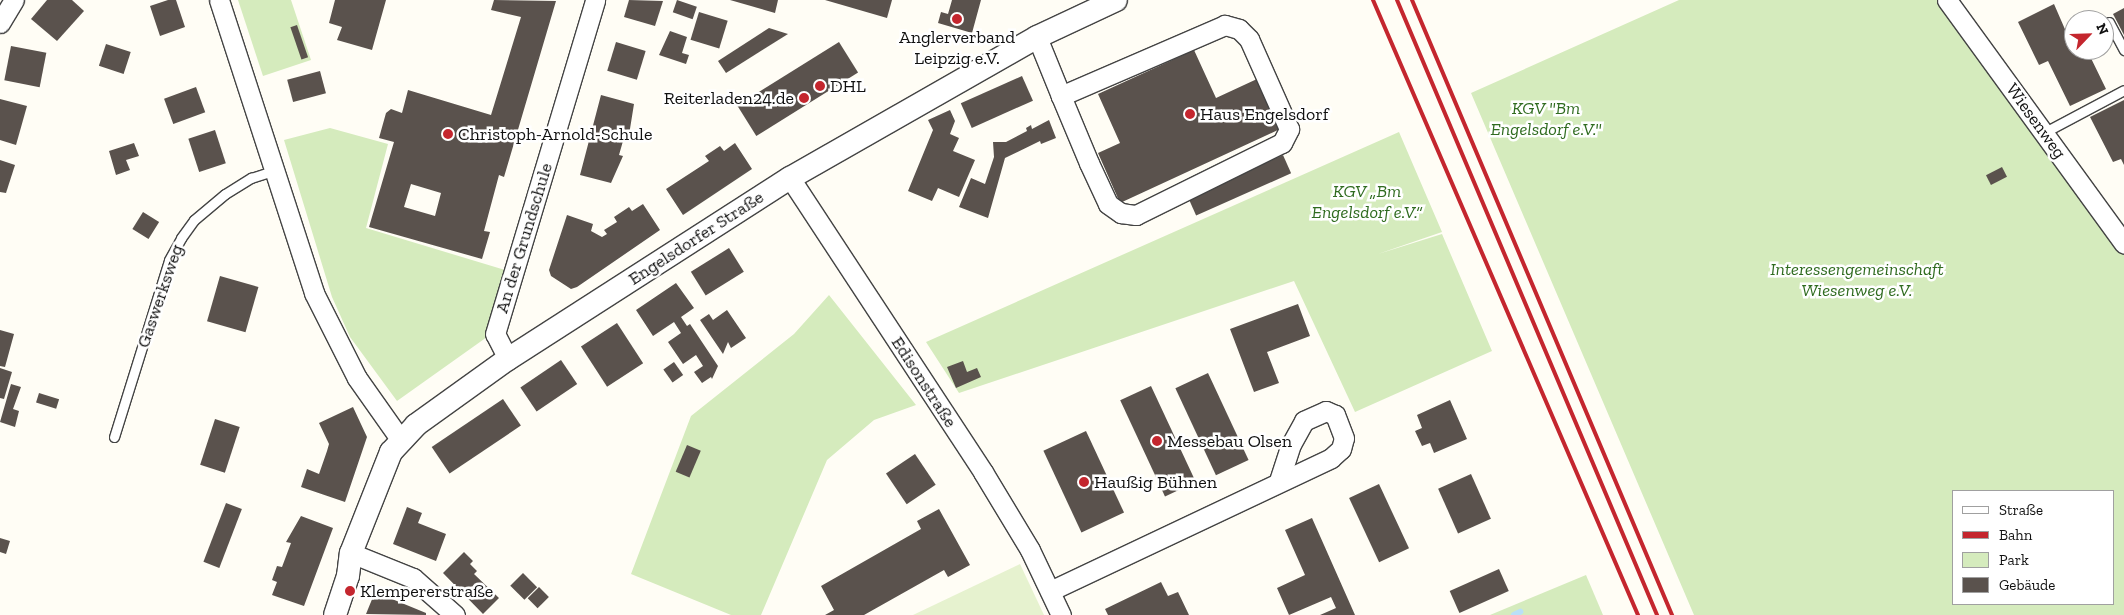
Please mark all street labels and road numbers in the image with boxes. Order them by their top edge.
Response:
street label: Wiesenweg [2001,79,2071,163]
street label: An der Grundschule [491,160,557,316]
street label: Engelsdorfer Straße [624,186,768,290]
street label: Gaswerksweg [132,242,188,350]
street label: Edisonstraße [887,333,961,431]

